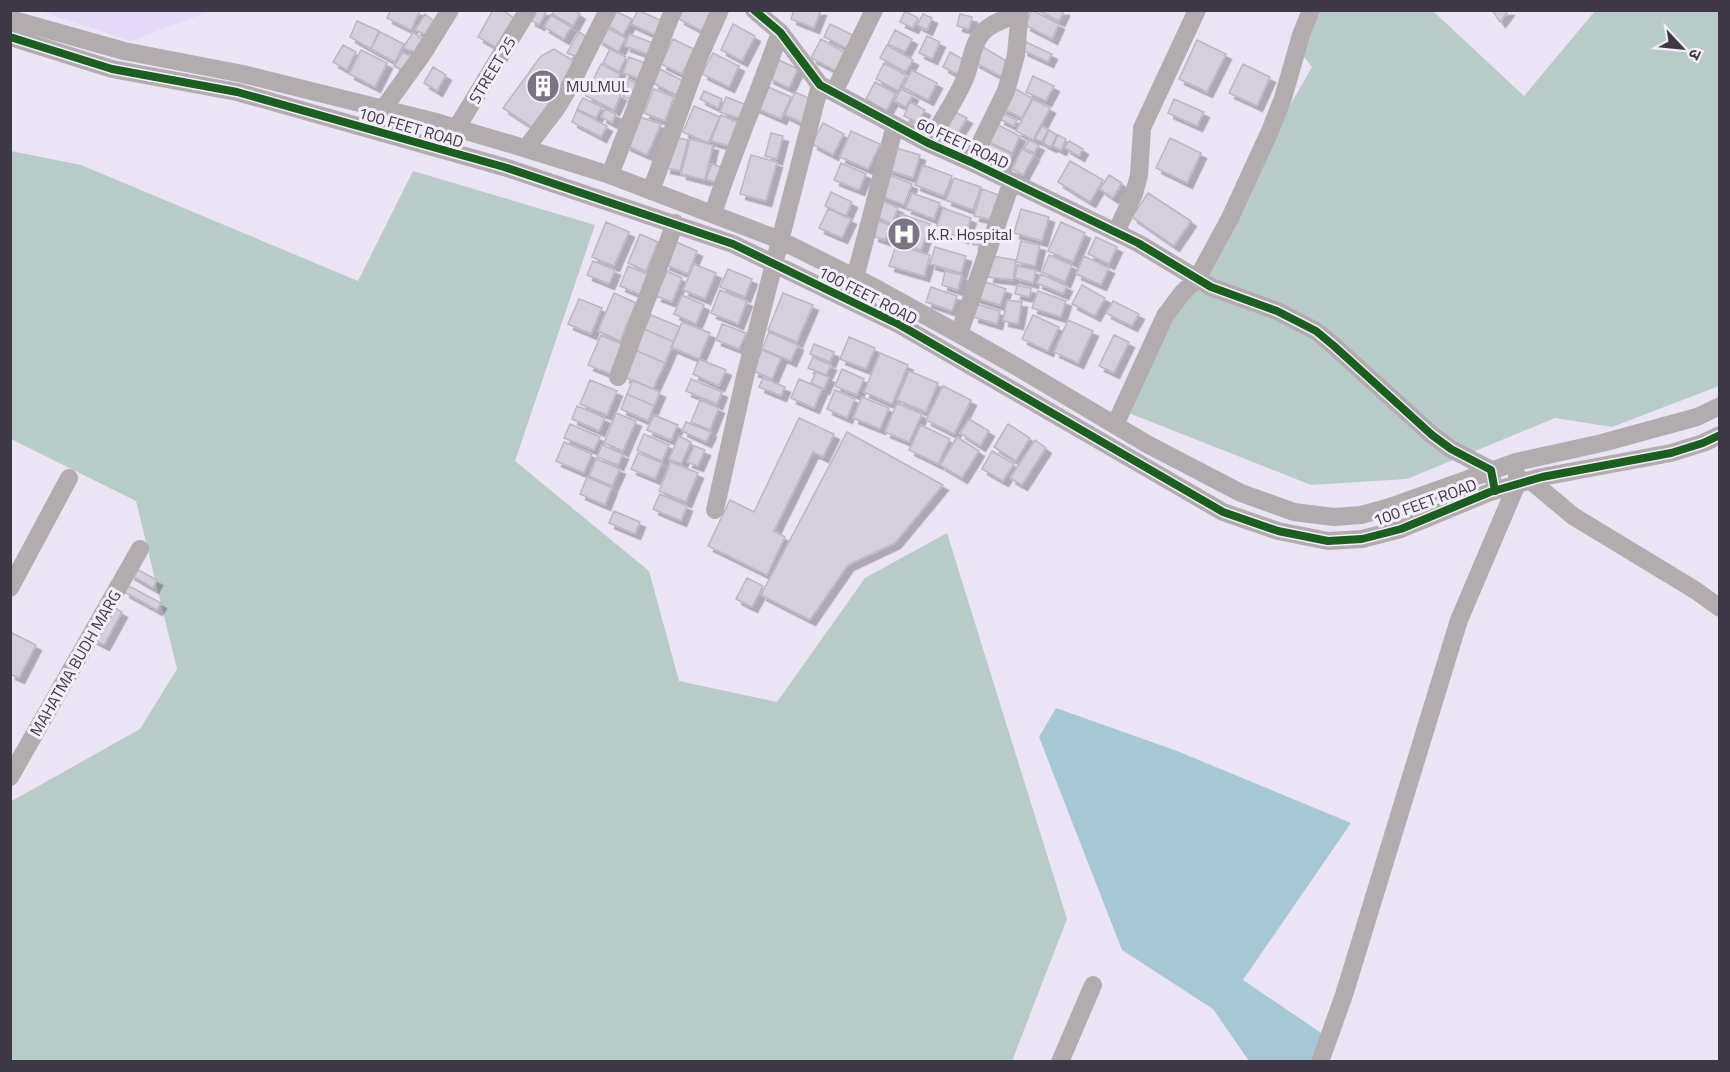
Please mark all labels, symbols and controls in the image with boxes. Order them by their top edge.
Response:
north arrow [1652,18,1712,78]
street label: STREET 25 [463,32,521,108]
text: उ [1682,45,1708,65]
building icon: MULMUL [525,68,561,104]
place label: MULMUL [566,74,629,98]
street label: 100 FEET ROAD [356,101,466,153]
street label: 60 FEET ROAD [913,111,1013,175]
hospital icon: K.R. Hospital [886,216,922,252]
place label: K.R. Hospital [927,222,1012,246]
street label: 100 FEET ROAD [814,260,922,330]
street label: 100 FEET ROAD [1370,472,1480,532]
street label: MAHATMA BUDH MARG [23,586,127,740]

